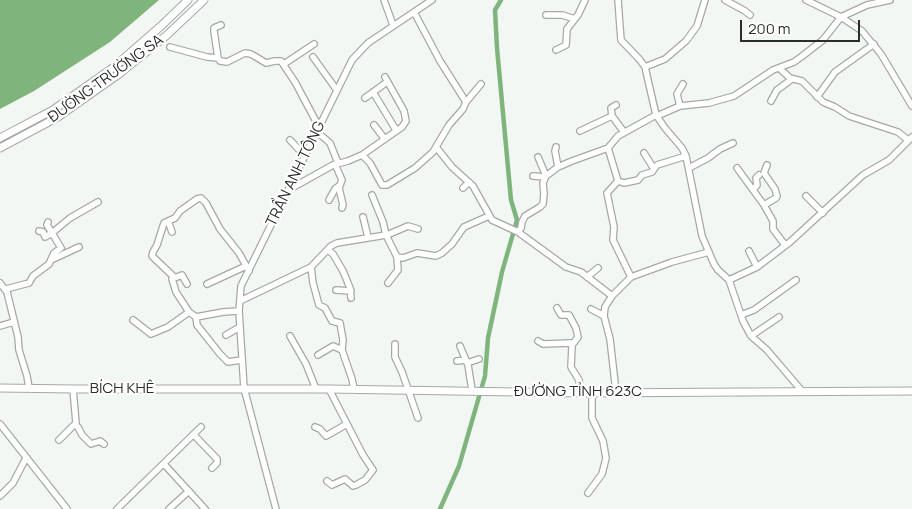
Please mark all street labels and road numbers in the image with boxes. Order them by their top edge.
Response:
street label: ĐƯỜNG TRƯỜNG SA [45,31,167,127]
street label: TRẦN ANH TÔNG [263,118,329,230]
street label: BÍCH KHÊ [90,380,154,398]
street label: ĐƯỜNG TỈNH 623C [514,383,642,401]

